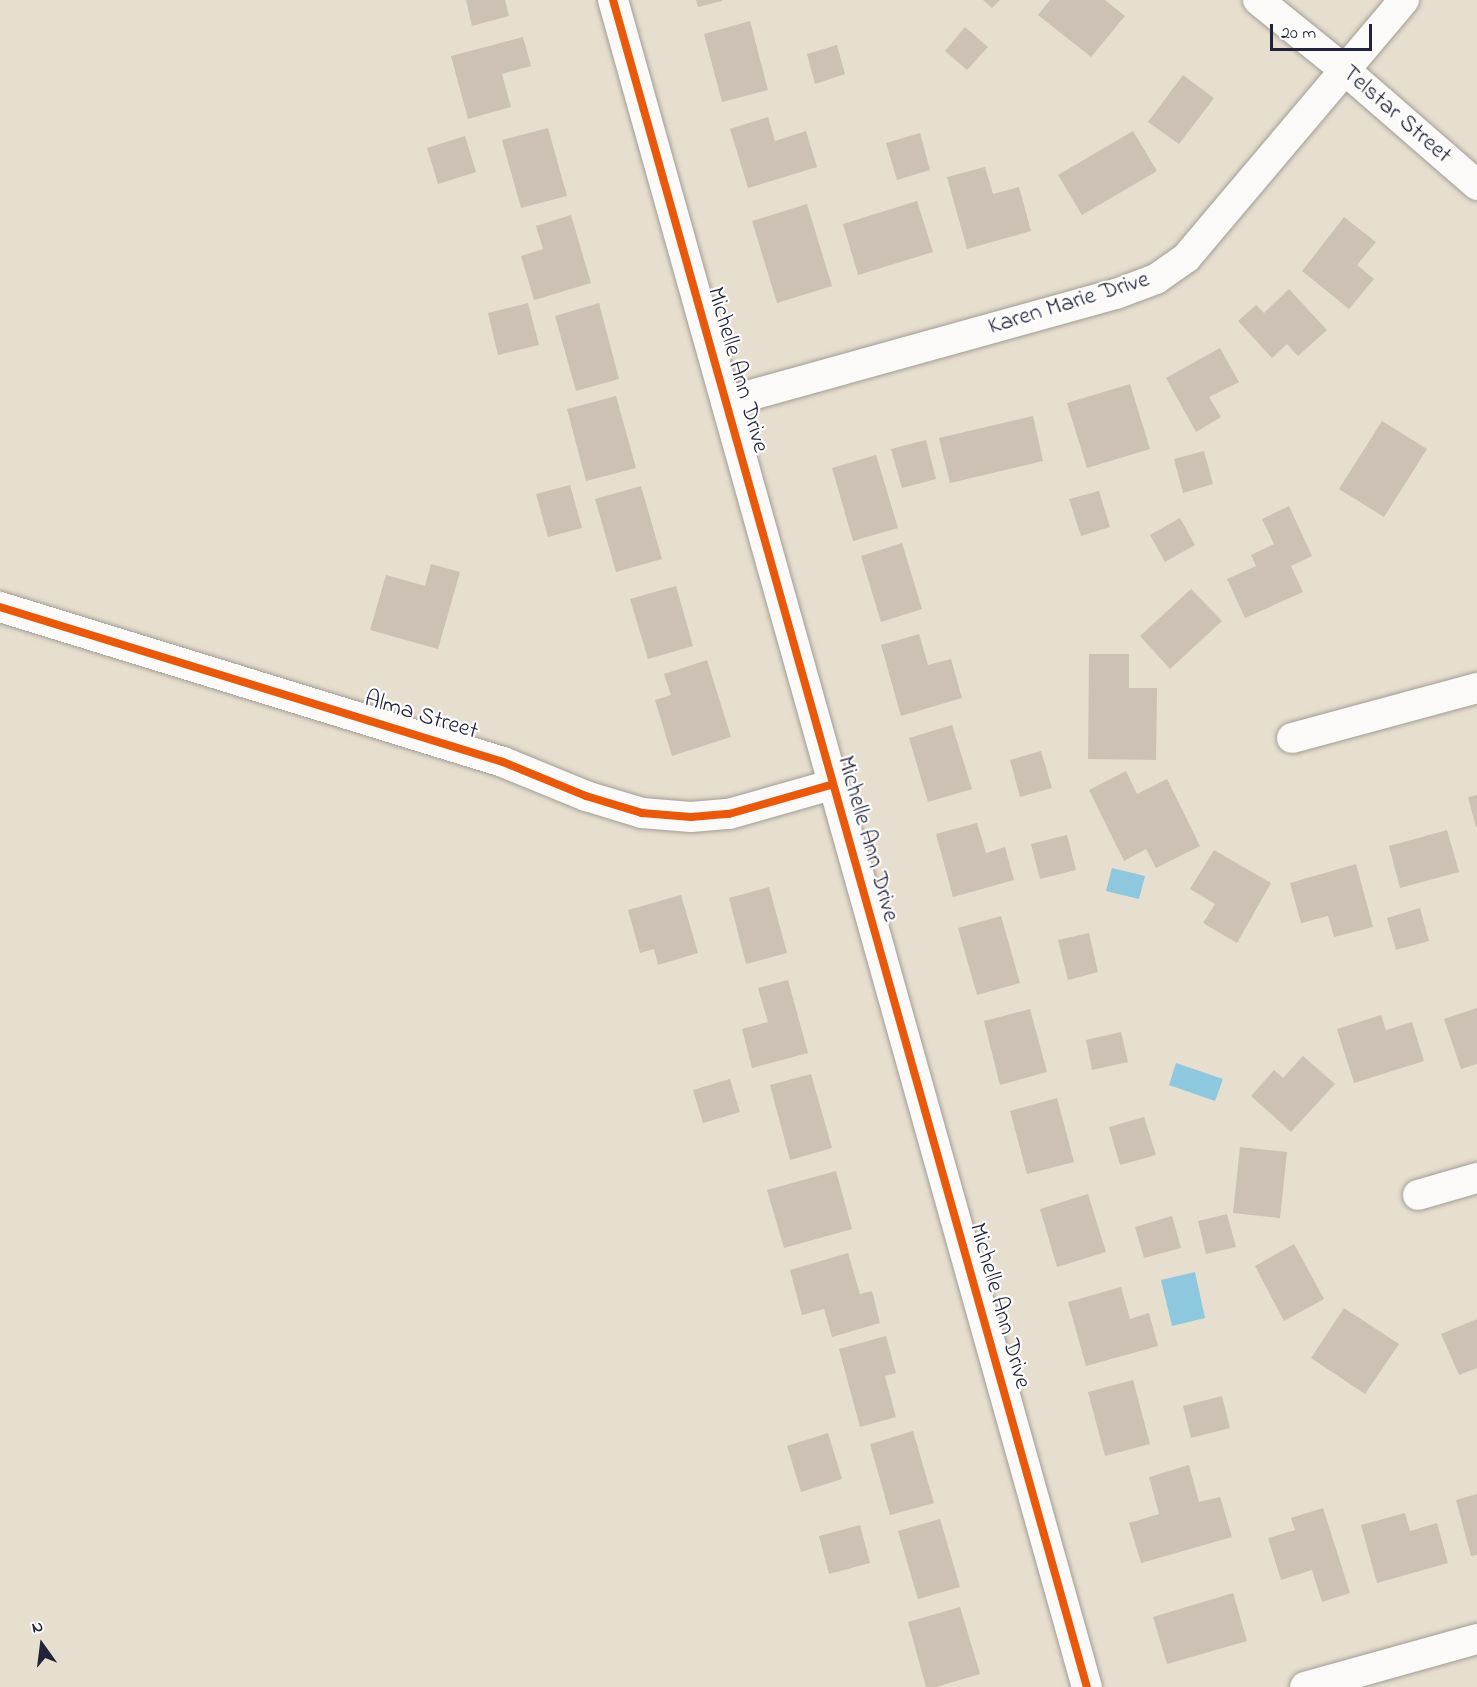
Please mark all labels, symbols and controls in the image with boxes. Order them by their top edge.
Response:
scale bar [1273,12,1375,50]
text: 20 m [1281,21,1316,47]
street label: Telstar Street [1335,60,1457,170]
street label: Karen Marie Drive [985,266,1153,342]
street label: Michelle Ann Drive [700,284,774,456]
street label: Alma Street [361,685,481,747]
street label: Michelle Ann Drive [830,753,904,925]
street label: Michelle Ann Drive [962,1220,1036,1392]
north arrow [12,1615,72,1675]
text: N [29,1615,46,1640]

